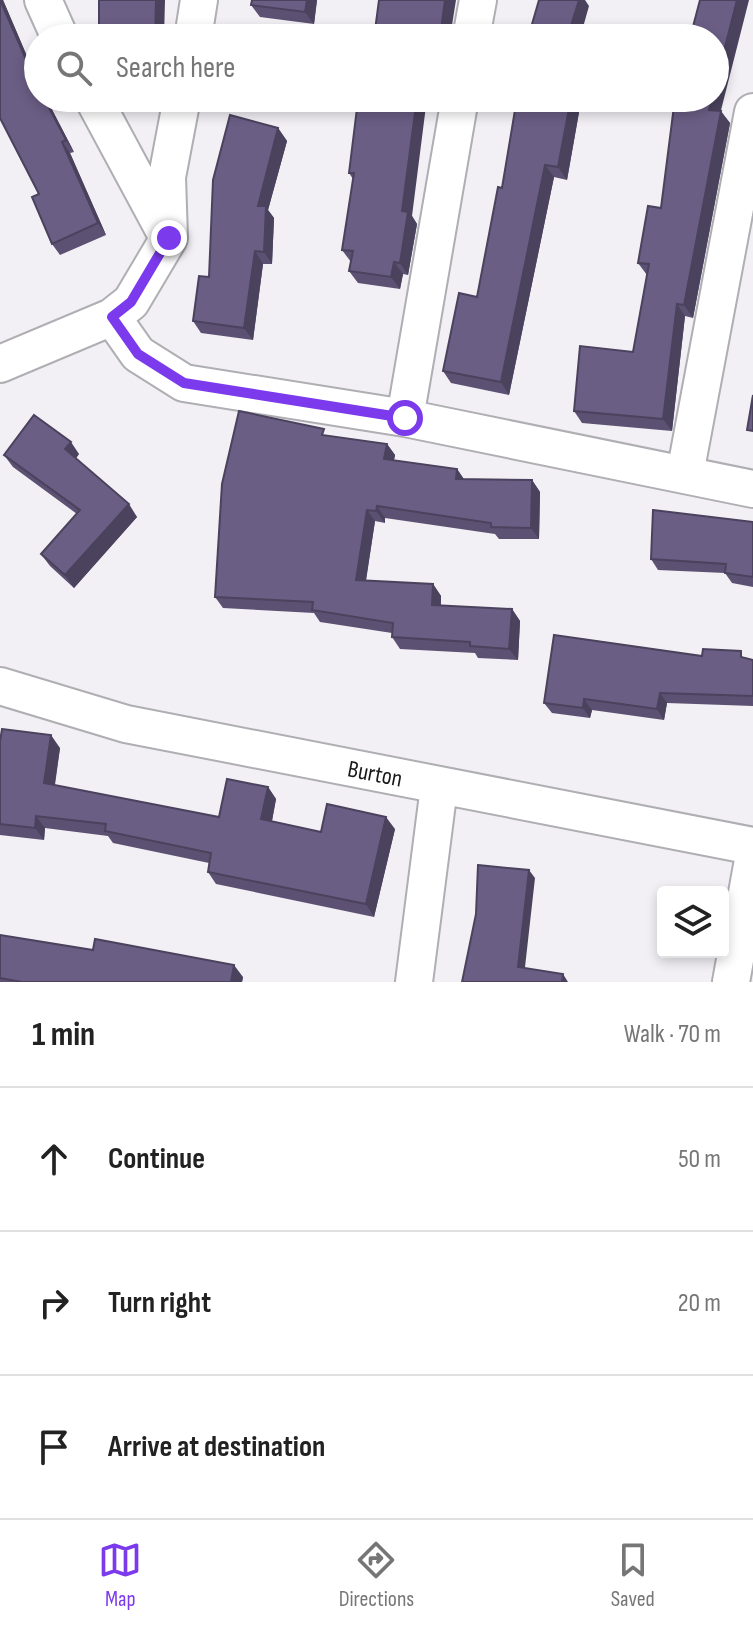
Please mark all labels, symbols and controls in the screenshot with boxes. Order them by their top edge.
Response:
search box [24,24,729,112]
icon: search [52,46,96,90]
text: Search here [116,50,235,86]
route end [151,220,187,256]
route start [387,400,423,436]
street label: Burton [345,754,405,794]
map controls [657,886,729,958]
button: layers [657,886,729,958]
text: 1 min [32,1014,95,1055]
text: Walk · 70 m [624,1019,721,1050]
icon: ahead [32,1137,76,1181]
text: Continue [108,1141,205,1177]
text: 50 m [678,1144,721,1175]
icon: right [32,1281,76,1325]
text: Turn right [108,1285,211,1321]
text: 20 m [678,1288,721,1319]
icon: arrive [32,1425,76,1469]
text: Arrive at destination [108,1429,325,1465]
tab: Map [98,1538,142,1613]
tab: Directions [339,1538,414,1613]
tab: Saved [611,1538,655,1613]

